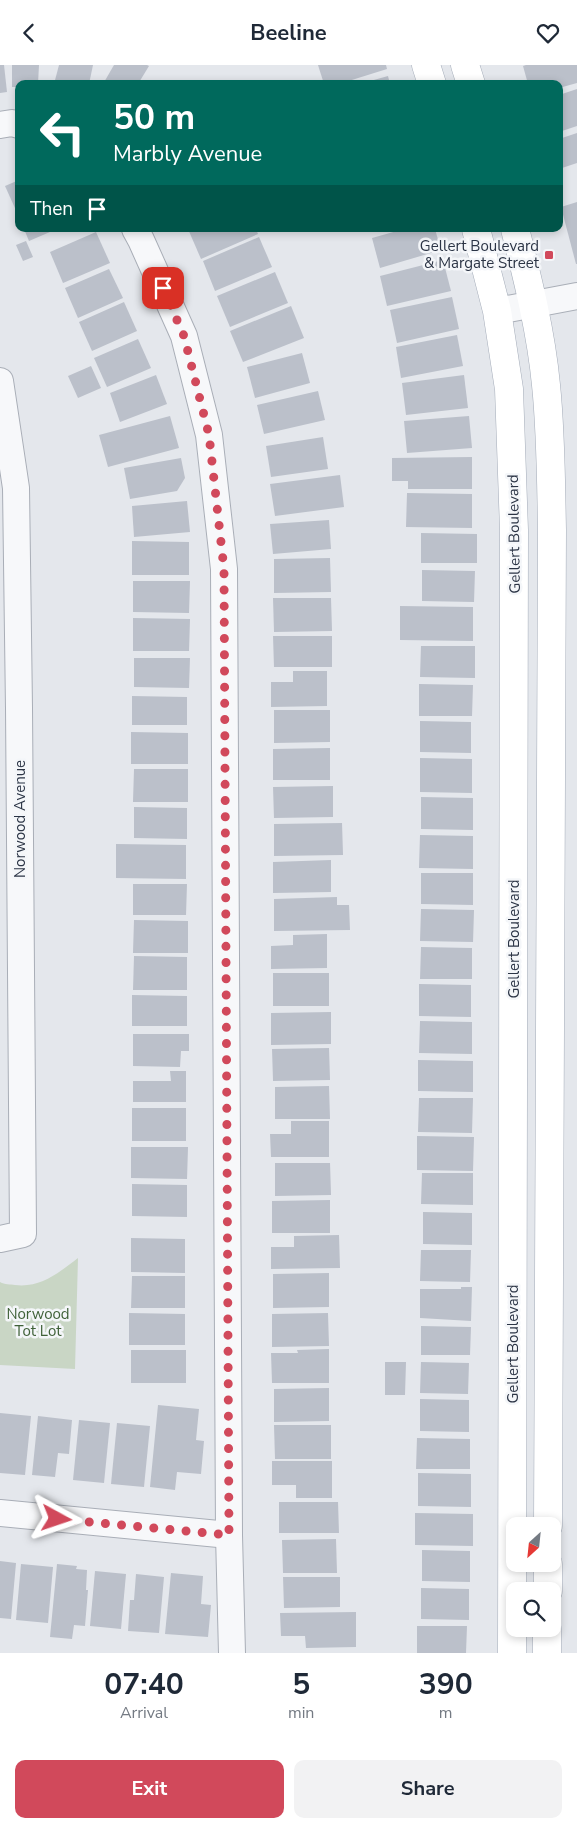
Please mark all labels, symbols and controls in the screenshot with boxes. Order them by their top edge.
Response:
text: Beeline [250,18,327,48]
icon: back [15,19,43,47]
icon: heart [534,19,562,47]
text: 50 m [113,94,195,141]
icon: left [30,100,95,165]
text: Marbly Avenue [113,139,262,169]
icon: arrive [83,195,111,223]
text: Then [30,196,73,222]
place label: Gellert Boulevard & Margate Street [420,236,540,273]
marker: Gellert Boulevard & Margate Street [543,249,555,261]
pin [142,267,184,309]
icon: arrive [149,274,177,302]
street label: Gellert Boulevard [503,474,525,594]
street label: Norwood Avenue [10,760,30,878]
street label: Gellert Boulevard [504,879,524,999]
street label: Gellert Boulevard [503,1284,523,1404]
park label: Norwood Tot Lot [6,1304,70,1341]
position arrow [30,1492,82,1544]
north arrow [506,1517,561,1573]
map controls [506,1517,561,1637]
button: search [506,1582,561,1637]
text: 07:40 [104,1664,184,1705]
text: 5 [292,1664,310,1705]
text: 390 [419,1664,473,1705]
text: Arrival [120,1702,168,1724]
text: min [288,1702,314,1724]
text: m [439,1702,453,1724]
button: Exit [15,1760,284,1818]
button: Share [294,1760,562,1818]

